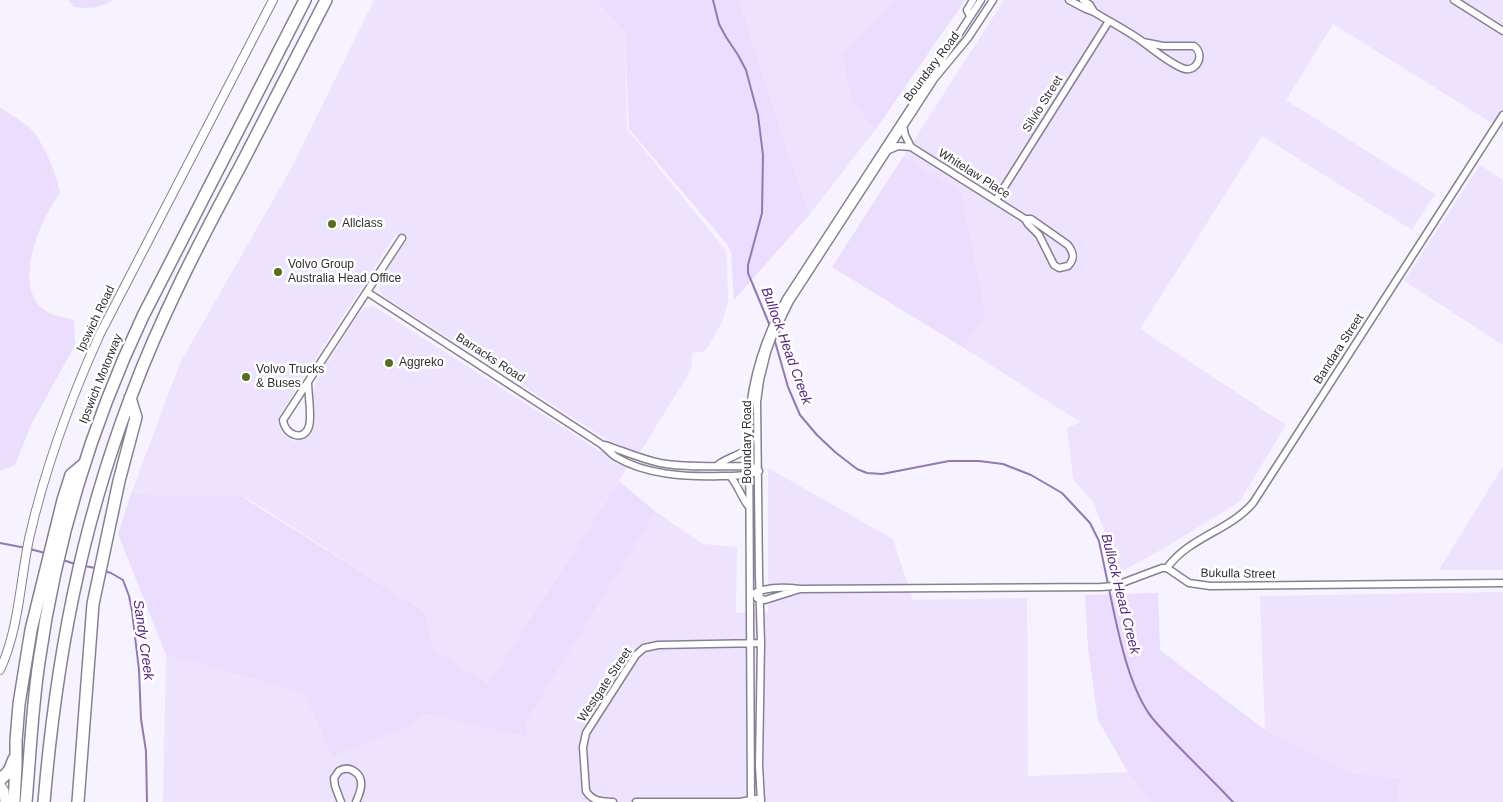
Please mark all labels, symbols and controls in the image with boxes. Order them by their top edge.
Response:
street label: Boundary Road [901,29,963,105]
street label: Silvio Street [1020,73,1066,135]
street label: Whitelaw Place [935,146,1013,202]
place label: Allclass [342,217,383,231]
marker: Allclass [326,218,338,230]
place label: Volvo Group Australia Head Office [288,258,401,286]
marker: Volvo Group Australia Head Office [272,266,284,278]
street label: Ipswich Road [74,283,118,355]
water label: Bullock Head Creek [757,285,815,407]
street label: Bandara Street [1311,311,1367,387]
street label: Barracks Road [453,330,527,386]
street label: Ipswich Motorway [76,332,126,426]
place label: Aggreko [399,356,444,370]
marker: Aggreko [383,357,395,369]
place label: Volvo Trucks & Buses [256,363,324,391]
marker: Volvo Trucks & Buses [240,371,252,383]
street label: Boundary Road [741,400,755,484]
water label: Bullock Head Creek [1097,532,1143,656]
street label: Bukulla Street [1201,566,1275,582]
water label: Sandy Creek [129,599,157,681]
street label: Westgate Street [575,645,635,725]

